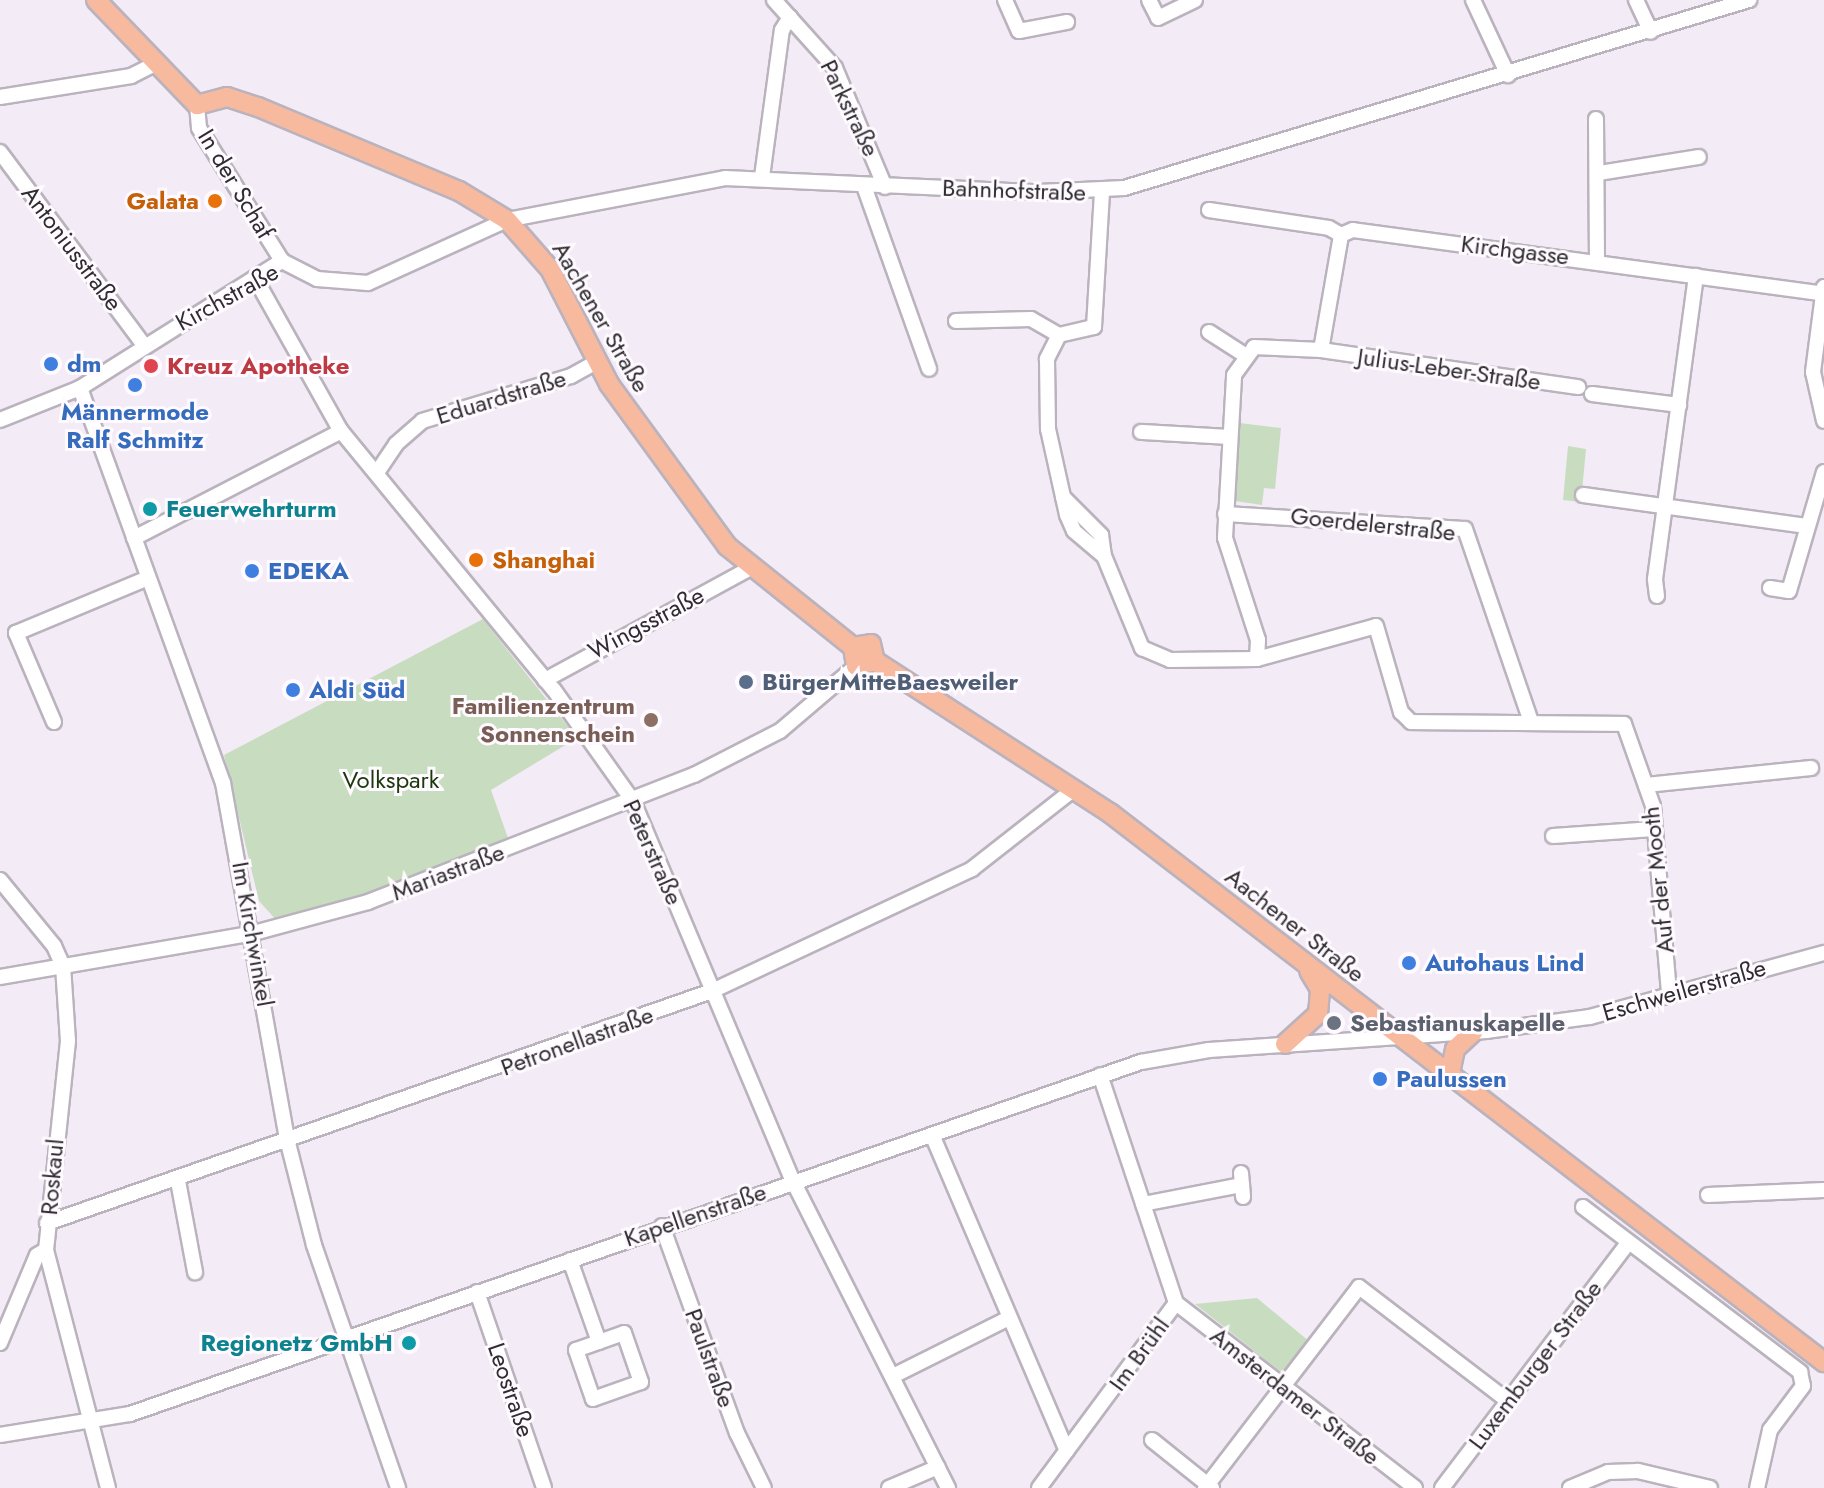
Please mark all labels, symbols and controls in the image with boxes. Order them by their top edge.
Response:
street label: Parkstraße [814,55,886,161]
street label: In der Schaf [192,124,280,244]
street label: Bahnhofstraße [942,173,1086,207]
street label: Antoniusstraße [16,180,128,316]
place label: Galata [127,187,199,215]
marker: Galata [206,192,224,210]
street label: Kirchgasse [1459,229,1571,271]
street label: Aachener Straße [546,237,656,397]
street label: Kirchstraße [171,257,283,337]
street label: Julius-Leber-Straße [1356,342,1542,396]
place label: dm [67,350,101,378]
place label: Kreuz Apotheke [167,352,349,380]
marker: dm [42,355,60,373]
marker: Kreuz Apotheke [142,357,160,375]
street label: Eduardstraße [433,364,569,430]
marker: Männermode Ralf Schmitz [126,376,144,394]
place label: Männermode Ralf Schmitz [61,398,209,454]
place label: Feuerwehrturm [166,495,337,523]
marker: Feuerwehrturm [141,500,159,518]
street label: Goerdelerstraße [1289,501,1457,547]
place label: Shanghai [492,546,595,574]
marker: Shanghai [467,551,485,569]
place label: EDEKA [268,557,349,585]
marker: EDEKA [243,562,261,580]
street label: Wingsstraße [583,580,709,666]
place label: BürgerMitteBaesweiler [762,668,1018,696]
marker: BürgerMitteBaesweiler [737,673,755,691]
place label: Aldi Süd [309,676,405,704]
marker: Aldi Süd [284,681,302,699]
place label: Familienzentrum Sonnenschein [452,692,635,748]
marker: Familienzentrum Sonnenschein [642,711,660,729]
park label: Volkspark [343,766,439,794]
street label: Peterstraße [617,795,689,909]
street label: Auf der Mooth [1636,805,1680,955]
street label: Mariastraße [388,837,508,907]
street label: Im Kirchwinkel [226,859,280,1009]
street label: Aachener Straße [1220,862,1370,988]
place label: Autohaus Lind [1425,949,1584,977]
street label: Eschweilerstraße [1599,953,1769,1027]
marker: Autohaus Lind [1400,954,1418,972]
street label: Petronellastraße [497,1000,657,1082]
place label: Sebastianuskapelle [1350,1009,1565,1037]
marker: Sebastianuskapelle [1325,1014,1343,1032]
place label: Paulussen [1396,1065,1507,1093]
marker: Paulussen [1371,1070,1389,1088]
street label: Roskaul [34,1138,70,1216]
street label: Kapellenstraße [620,1177,770,1253]
street label: Luxemburger Straße [1462,1275,1608,1455]
street label: Paulstraße [679,1305,741,1411]
street label: Im Brühl [1103,1311,1175,1397]
street label: Amsterdamer Straße [1205,1321,1385,1471]
place label: Regionetz GmbH [200,1329,393,1357]
marker: Regionetz GmbH [400,1334,418,1352]
street label: Leostraße [482,1339,540,1441]

